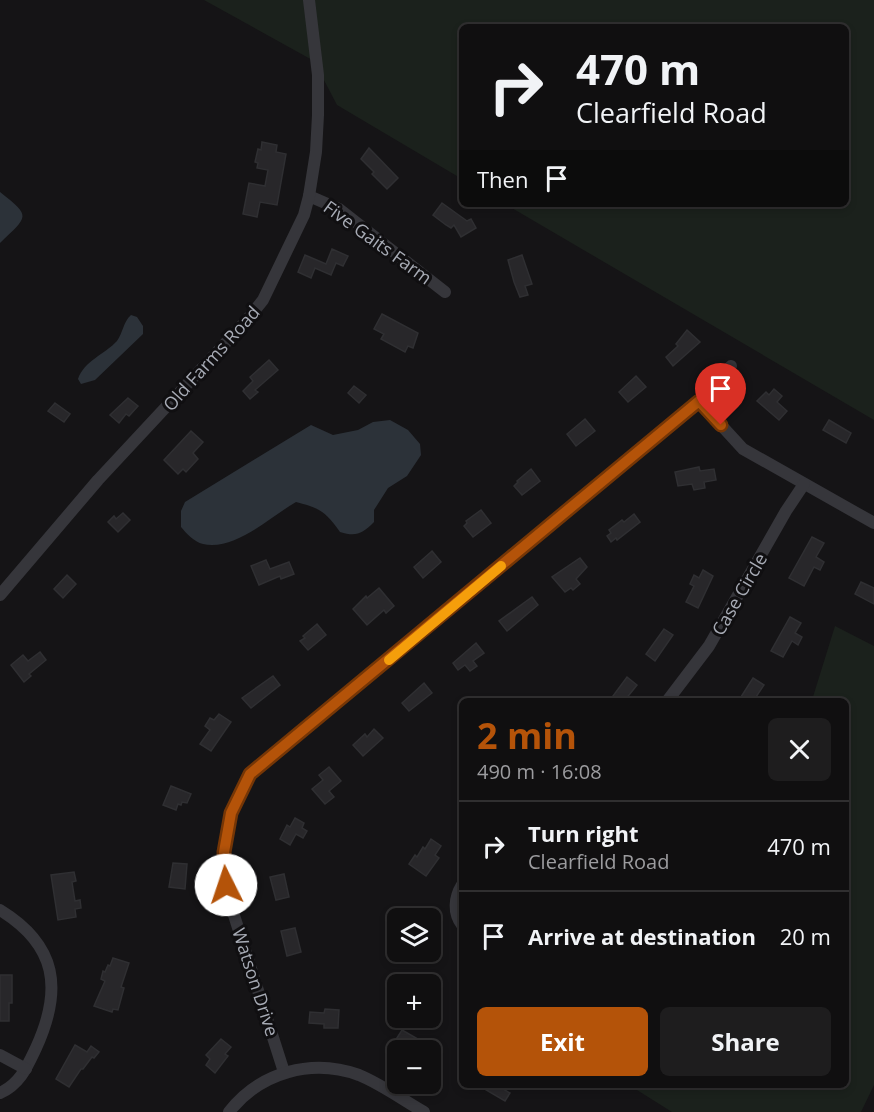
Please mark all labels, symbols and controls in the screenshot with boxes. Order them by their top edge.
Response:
text: 470 m [576,40,700,97]
icon: right [477,48,555,126]
text: Clearfield Road [576,94,767,131]
icon: arrive [540,162,573,195]
text: Then [477,164,528,194]
street label: Five Gaits Farm [319,195,437,289]
street label: Old Farms Road [157,300,265,416]
pin [695,363,746,425]
icon: arrive [704,372,737,405]
street label: Case Circle [706,549,772,639]
text: 2 min [477,711,577,760]
button: close [768,718,831,781]
text: 490 m · 16:08 [477,758,602,785]
text: Turn right [528,818,639,848]
icon: right [477,830,510,863]
text: 470 m [767,831,831,861]
text: Clearfield Road [528,848,669,875]
position arrow [194,853,258,917]
map controls [387,908,441,1094]
button: layers [387,908,441,962]
icon: arrive [477,920,510,953]
text: Arrive at destination [528,921,756,951]
text: 20 m [780,921,831,951]
street label: Watson Drive [227,925,285,1039]
button: + [387,974,441,1028]
button: Exit [477,1007,648,1076]
button: Share [660,1007,831,1076]
button: − [387,1040,441,1094]

